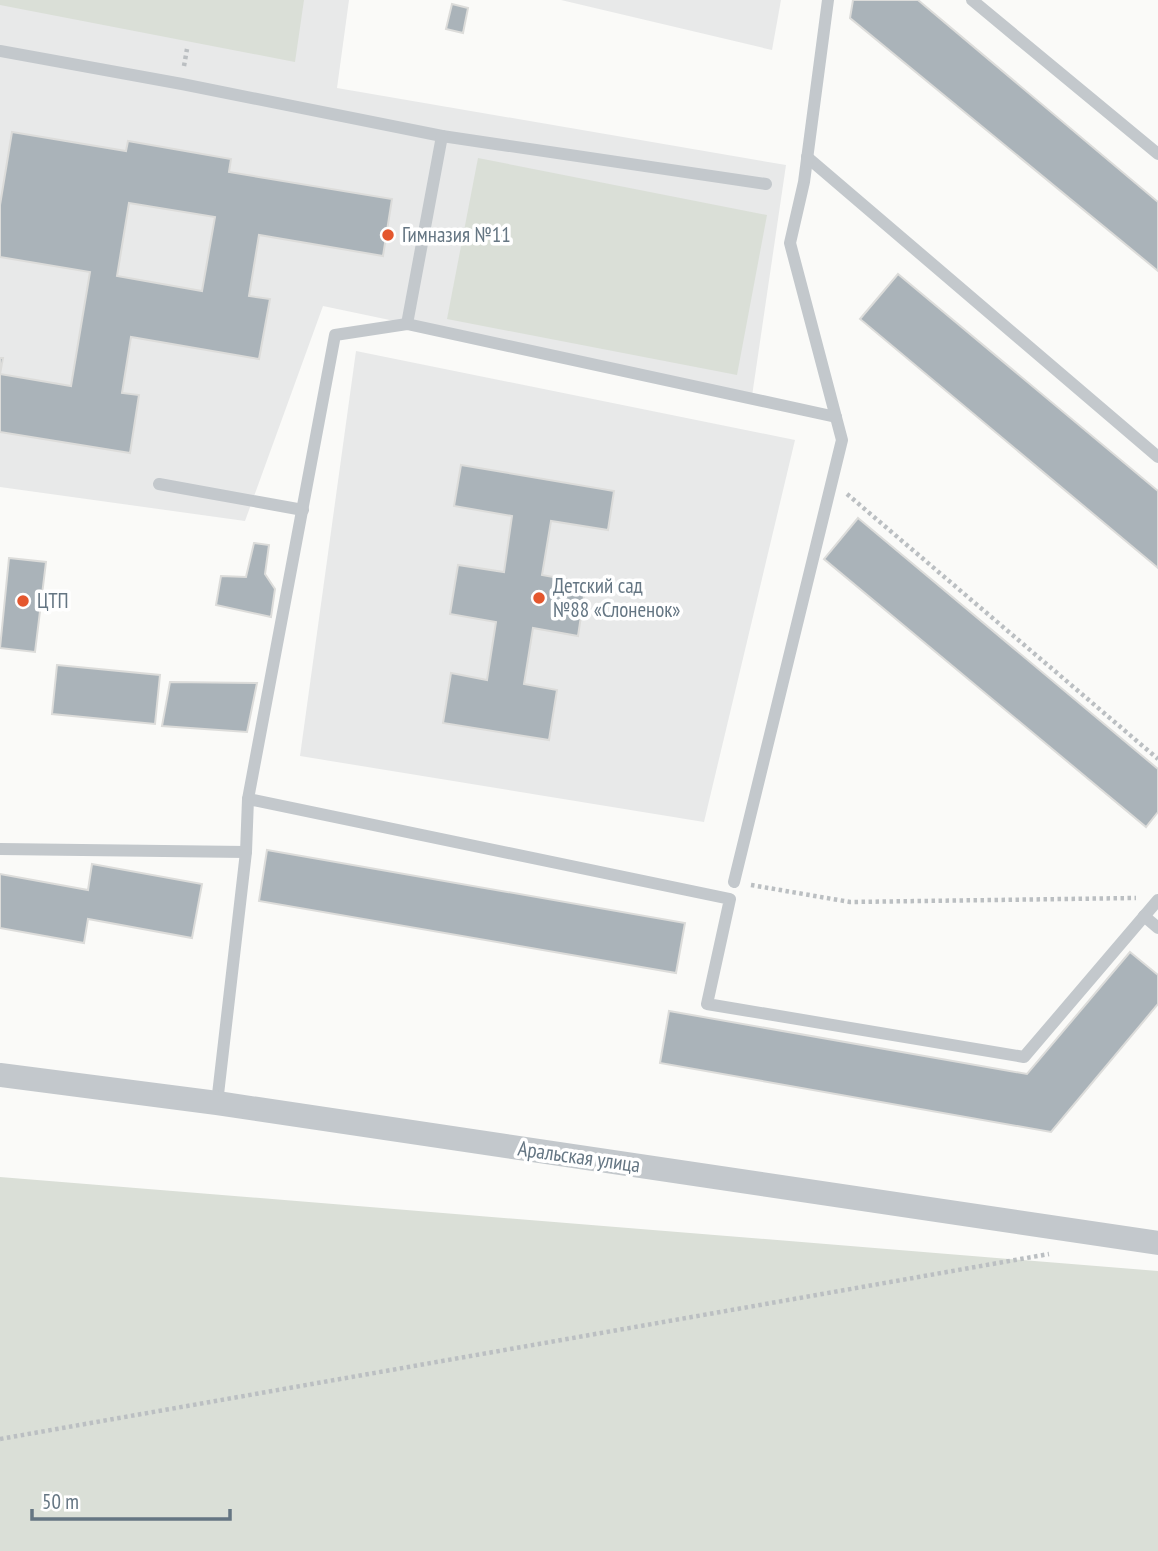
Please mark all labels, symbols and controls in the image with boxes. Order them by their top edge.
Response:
place label: Гимназия №11 [402,221,511,248]
marker: Гимназия №11 [380,227,396,243]
place label: Детский сад №88 «Слоненок» [553,572,680,623]
place label: ЦТП [37,587,69,614]
marker: Детский сад №88 «Слоненок» [531,590,547,606]
marker: ЦТП [15,593,31,609]
street label: Аральская улица [516,1135,642,1178]
scale bar [32,1478,229,1522]
text: 50 m [42,1488,79,1515]

